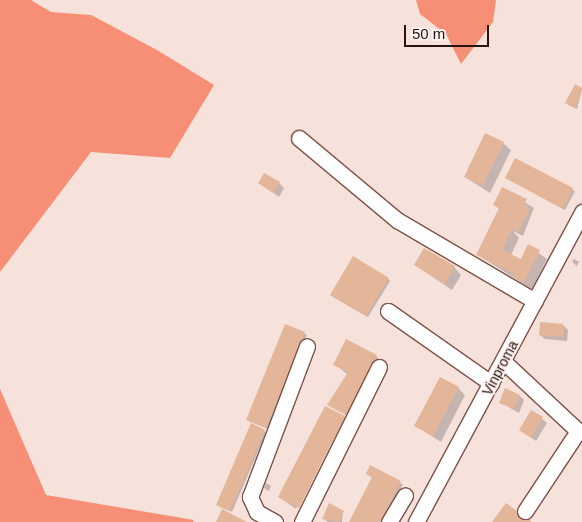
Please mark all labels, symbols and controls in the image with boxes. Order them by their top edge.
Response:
scale bar [407,15,492,47]
text: 50 m [412,25,445,42]
street label: Vinproma [479,338,521,398]

